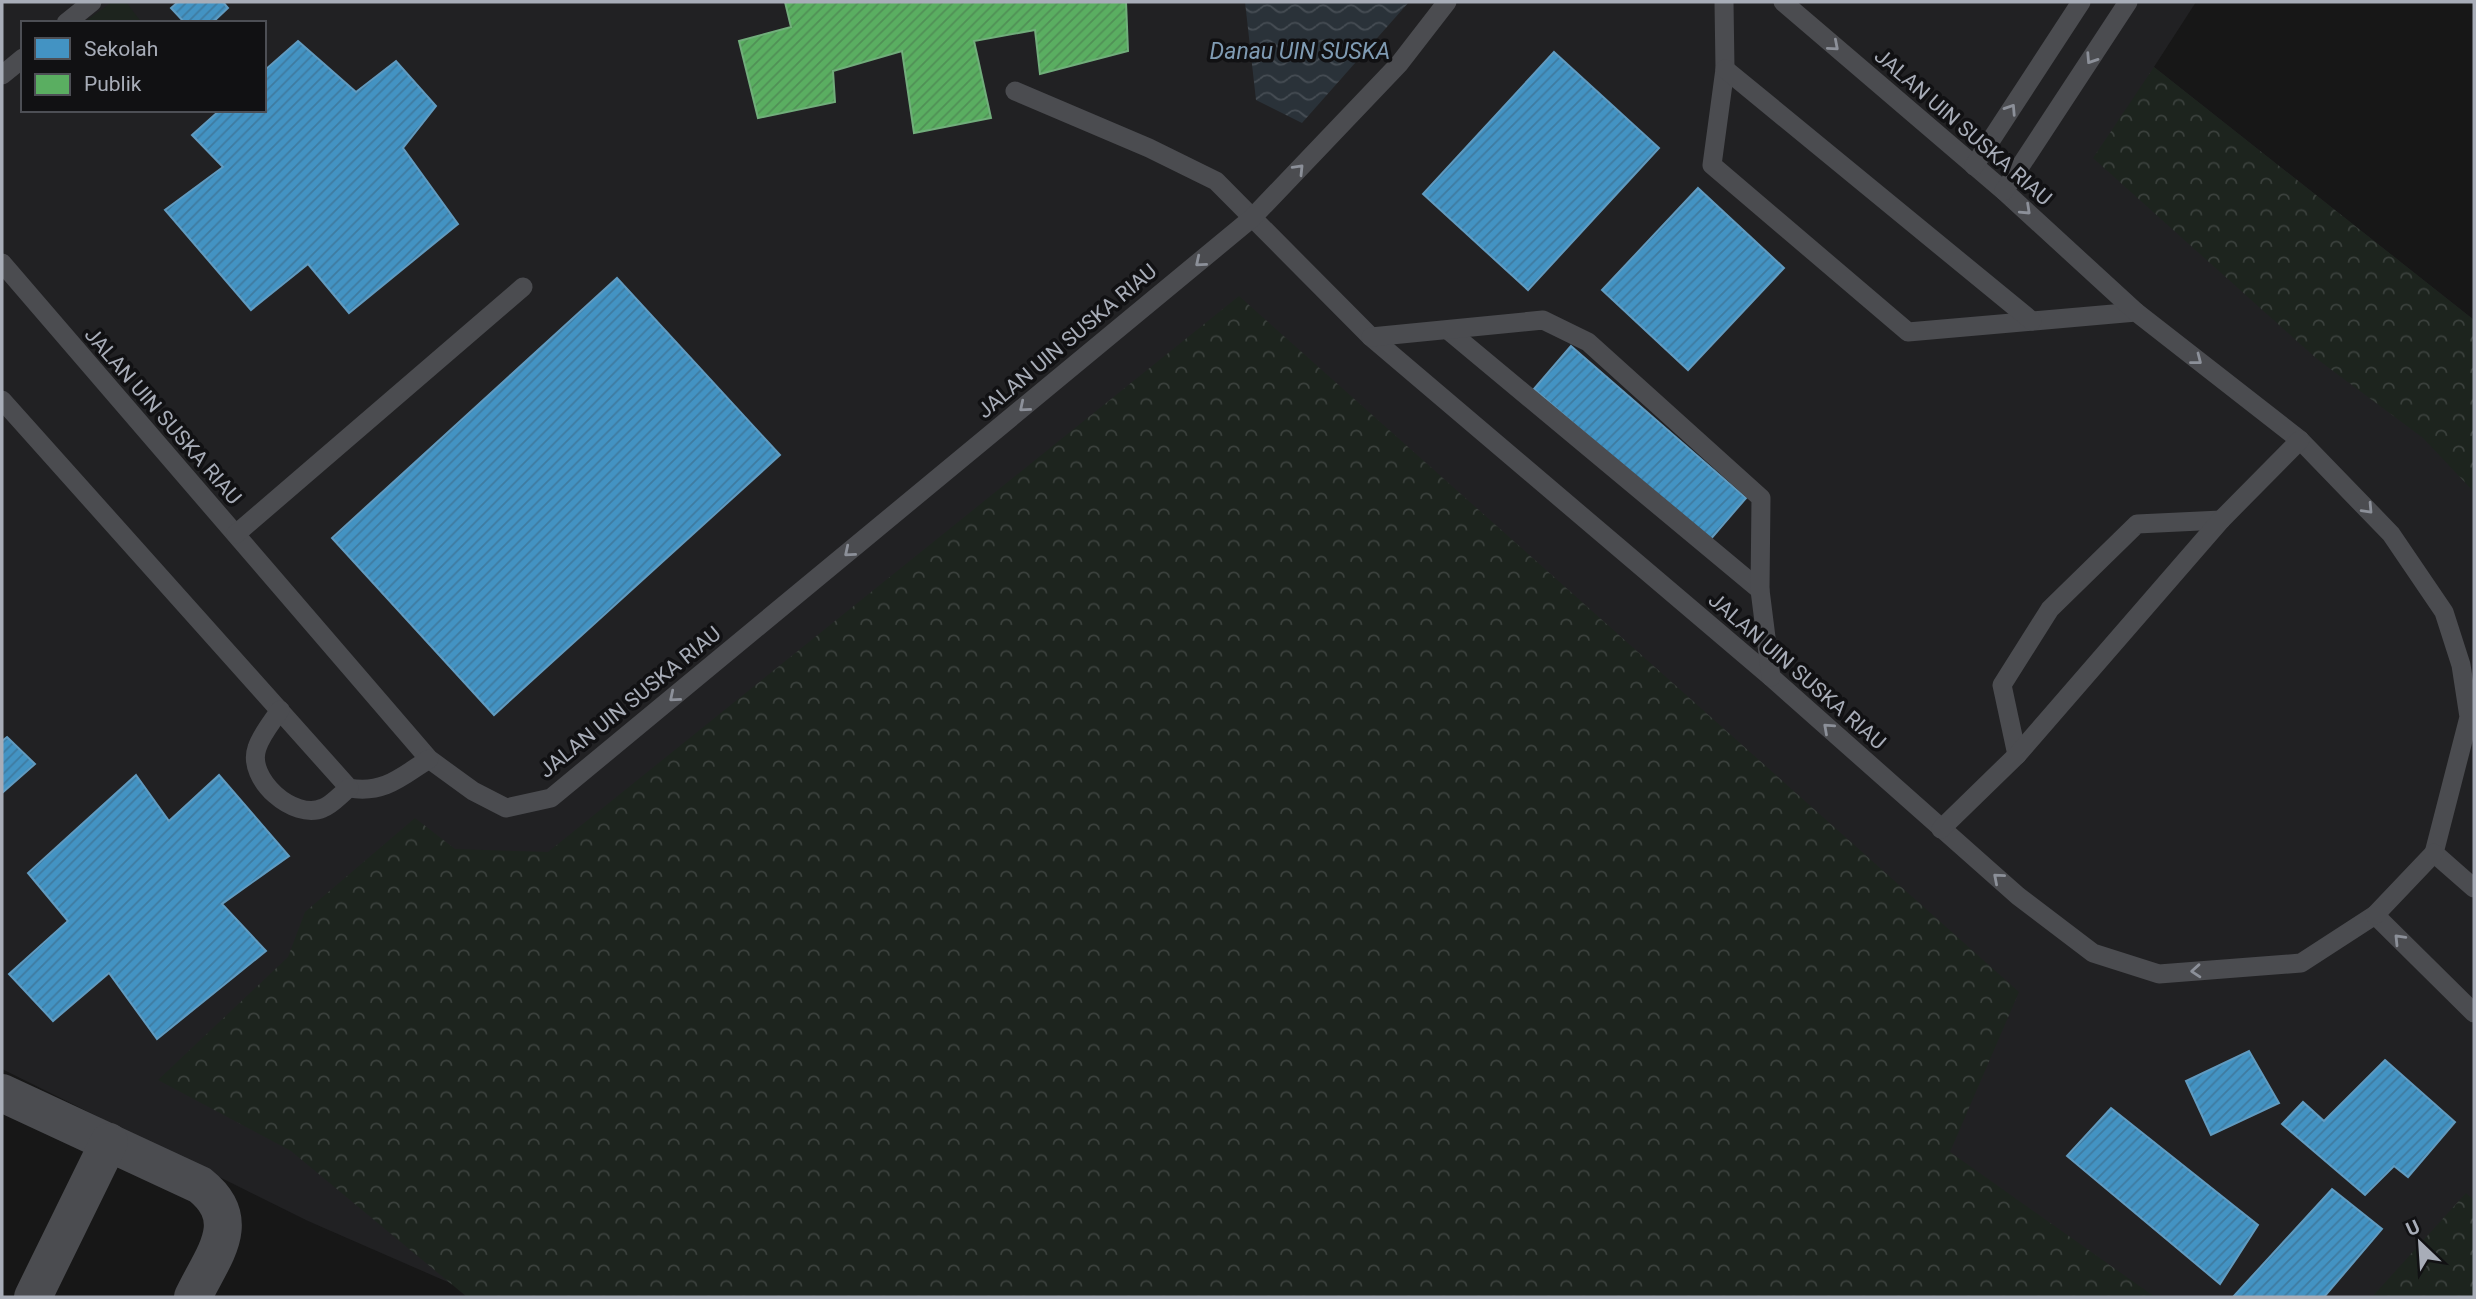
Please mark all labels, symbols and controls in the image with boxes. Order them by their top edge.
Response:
legend [21,21,266,112]
text: Sekolah [84,37,158,61]
water label: Danau UIN SUSKA [1210,38,1390,65]
one-way arrow [1826,38,1839,50]
street label: JALAN UIN SUSKA RIAU [1870,44,2056,210]
one-way arrow [2087,51,2099,64]
text: Publik [84,72,142,96]
one-way arrow [2003,104,2016,117]
one-way arrow [1291,164,1304,177]
one-way arrow [2018,202,2031,214]
one-way arrow [1195,253,1207,266]
street label: JALAN UIN SUSKA RIAU [972,259,1162,423]
street label: JALAN UIN SUSKA RIAU [80,323,246,509]
one-way arrow [2189,351,2201,364]
one-way arrow [1020,398,1032,411]
one-way arrow [2359,501,2372,514]
one-way arrow [844,543,857,556]
street label: JALAN UIN SUSKA RIAU [1704,588,1890,754]
street label: JALAN UIN SUSKA RIAU [534,621,726,783]
one-way arrow [669,688,681,701]
one-way arrow [1823,723,1836,736]
one-way arrow [1993,874,2006,887]
one-way arrow [2394,934,2407,947]
one-way arrow [2191,963,2202,978]
north arrow [2385,1208,2455,1278]
text: U [2402,1215,2424,1241]

